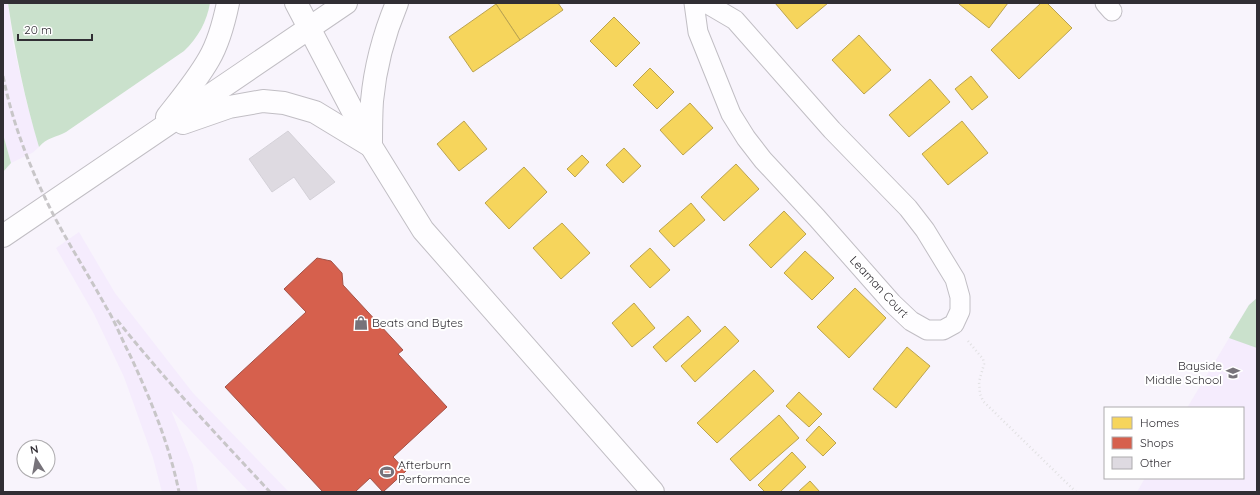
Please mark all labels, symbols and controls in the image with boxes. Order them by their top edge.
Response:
scale bar [18,16,92,42]
text: 20 m [24,22,52,37]
street label: Leaman Court [847,252,912,321]
shop icon: Beats and Bytes [353,315,369,331]
place label: Beats and Bytes [372,315,463,330]
place label: Bayside Middle School [1145,358,1222,387]
school or university icon: Bayside Middle School [1225,365,1241,381]
legend [1104,407,1244,479]
text: Homes [1140,415,1180,430]
text: Shops [1140,435,1174,450]
north arrow [16,439,56,479]
text: N [29,442,39,457]
text: Other [1140,455,1172,470]
place label: Afterburn Performance [398,457,471,486]
sports icon: Afterburn Performance [379,464,395,480]

